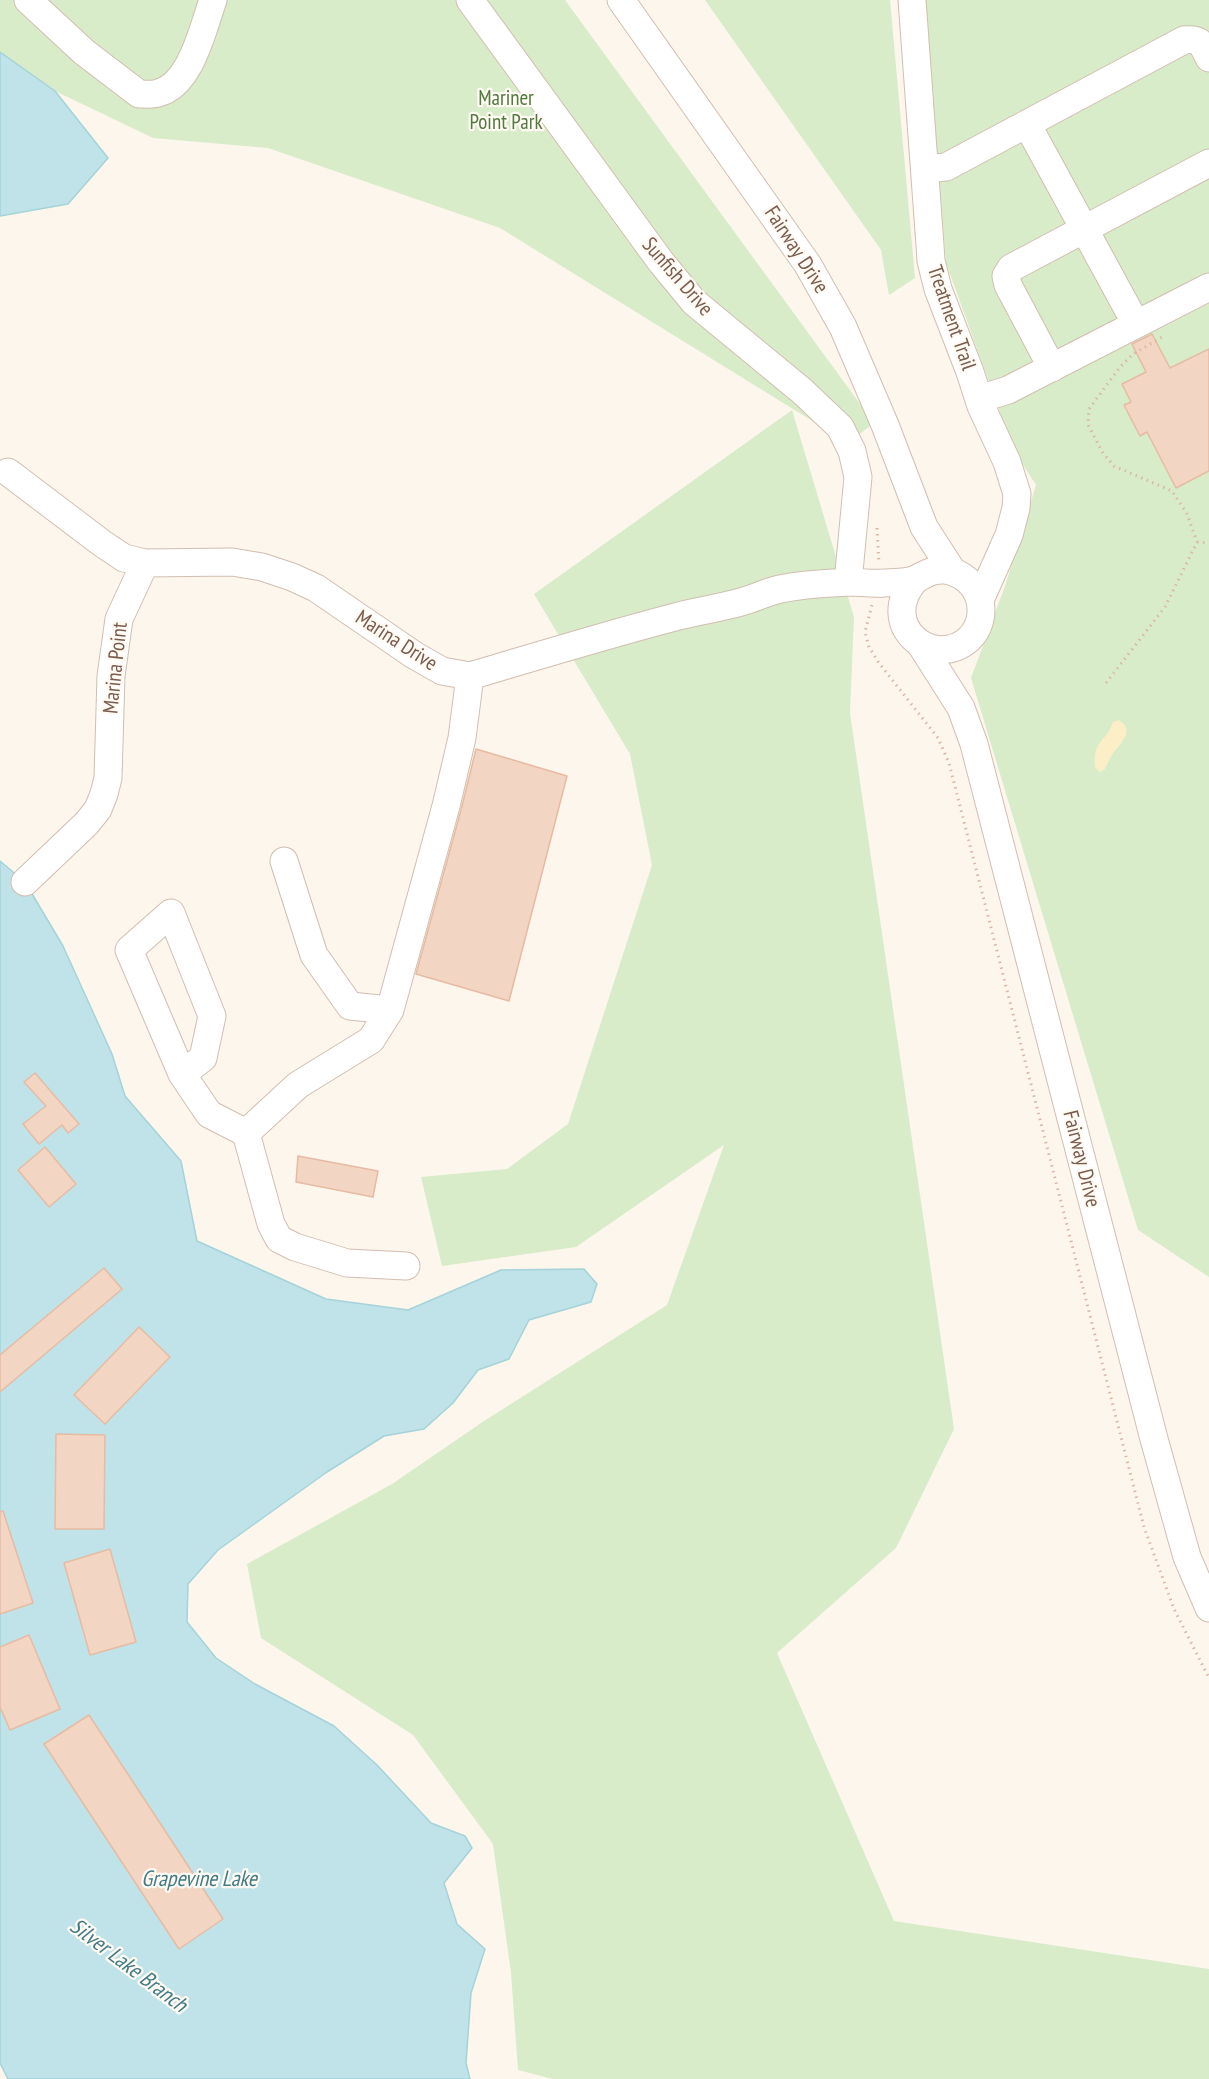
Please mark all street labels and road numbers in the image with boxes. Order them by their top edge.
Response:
street label: Fairway Drive [759,202,833,298]
street label: Sunfish Drive [636,233,718,321]
street label: Treatment Trail [921,262,981,374]
street label: Marina Drive [350,605,442,677]
street label: Marina Point [99,621,133,715]
street label: Fairway Drive [1057,1108,1105,1210]

